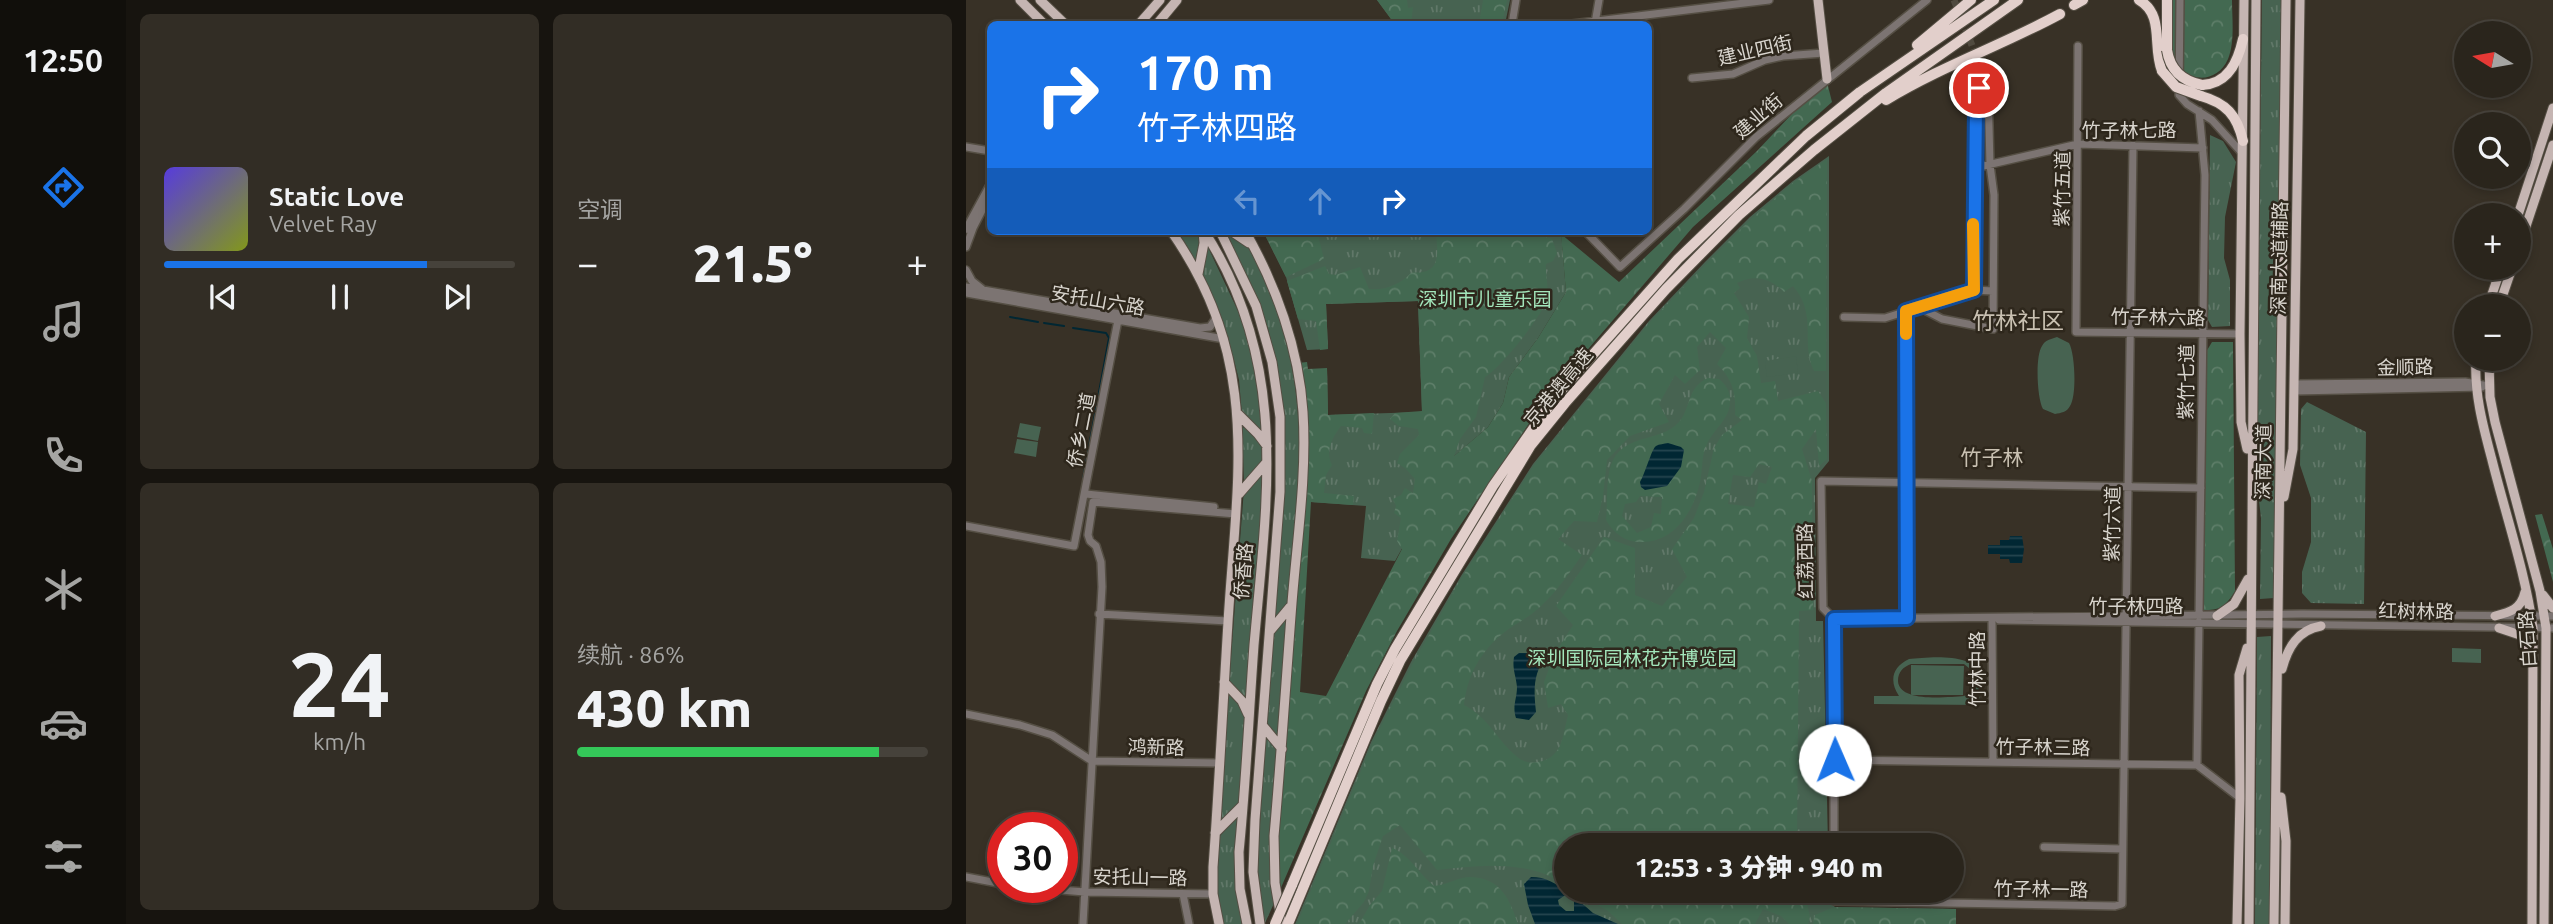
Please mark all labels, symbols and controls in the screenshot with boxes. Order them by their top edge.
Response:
north arrow [2454,21,2530,98]
map controls [2454,21,2531,371]
street label: 建业四街 [1715,31,1795,69]
text: 12:50 [23,42,103,78]
text: 170 m [1137,44,1274,99]
icon: right [1022,49,1113,140]
pin [1949,58,2009,118]
icon: arrive [1960,69,1998,107]
street label: 建业街 [1729,89,1787,143]
text: 竹子林四路 [1137,109,1297,145]
button: search [2454,112,2531,189]
street label: 竹子林七路 [2081,119,2177,141]
street label: 紫竹五道 [2050,151,2074,227]
icon: directions [39,163,88,212]
text: Static Love [269,182,404,211]
icon: left [1228,182,1266,220]
icon: ahead [1301,182,1339,220]
icon: right [1374,182,1412,220]
text: 空调 [577,197,623,222]
street label: 深南大道辅路 [2267,201,2291,315]
button: + [2454,203,2531,280]
text: Velvet Ray [269,211,377,236]
text: 21.5° [693,234,812,292]
text: − [577,242,598,284]
text: + [907,242,928,284]
icon: previous [204,278,242,316]
icon: pause [321,278,359,316]
icon: next [438,278,476,316]
street label: 安托山六路 [1049,281,1147,319]
park label: 深圳市儿童乐园 [1418,288,1552,310]
button: − [2454,294,2531,371]
icon: music [39,297,88,346]
street label: 竹子林六路 [2110,305,2206,329]
district label: 竹林社区 [1972,308,2064,333]
street label: 京港澳高速 [1519,344,1597,430]
street label: 紫竹七道 [2174,344,2198,420]
street label: 金顺路 [2376,356,2434,378]
street label: 侨乡二道 [1063,391,1099,469]
street label: 深南大道 [2251,424,2275,500]
icon: phone [39,431,88,480]
district label: 竹子林 [1961,445,2024,469]
street label: 紫竹六道 [2100,486,2124,562]
street label: 红荔西路 [1793,523,1817,599]
street label: 侨香路 [1230,542,1256,600]
icon: climate [39,565,88,614]
street label: 竹子林四路 [2088,595,2184,617]
street label: 红树林路 [2378,599,2454,623]
street label: 白石路 [2514,610,2540,668]
street label: 竹林中路 [1966,631,1988,707]
text: 24 [288,632,391,734]
text: 续航 · 86% [577,642,684,667]
park label: 深圳国际园林花卉博览园 [1527,647,1737,669]
text: 430 km [577,679,752,737]
icon: car [39,699,88,748]
position arrow [1798,723,1872,797]
text: km/h [313,729,366,754]
street label: 竹子林三路 [1995,735,2091,759]
street label: 鸿新路 [1127,736,1185,758]
speed limit sign: 30 [987,812,1078,903]
icon: filters [39,832,88,881]
text: 12:53 · 3 分钟 · 940 m [1635,853,1883,882]
street label: 安托山一路 [1092,865,1188,889]
street label: 竹子林一路 [1993,877,2089,901]

